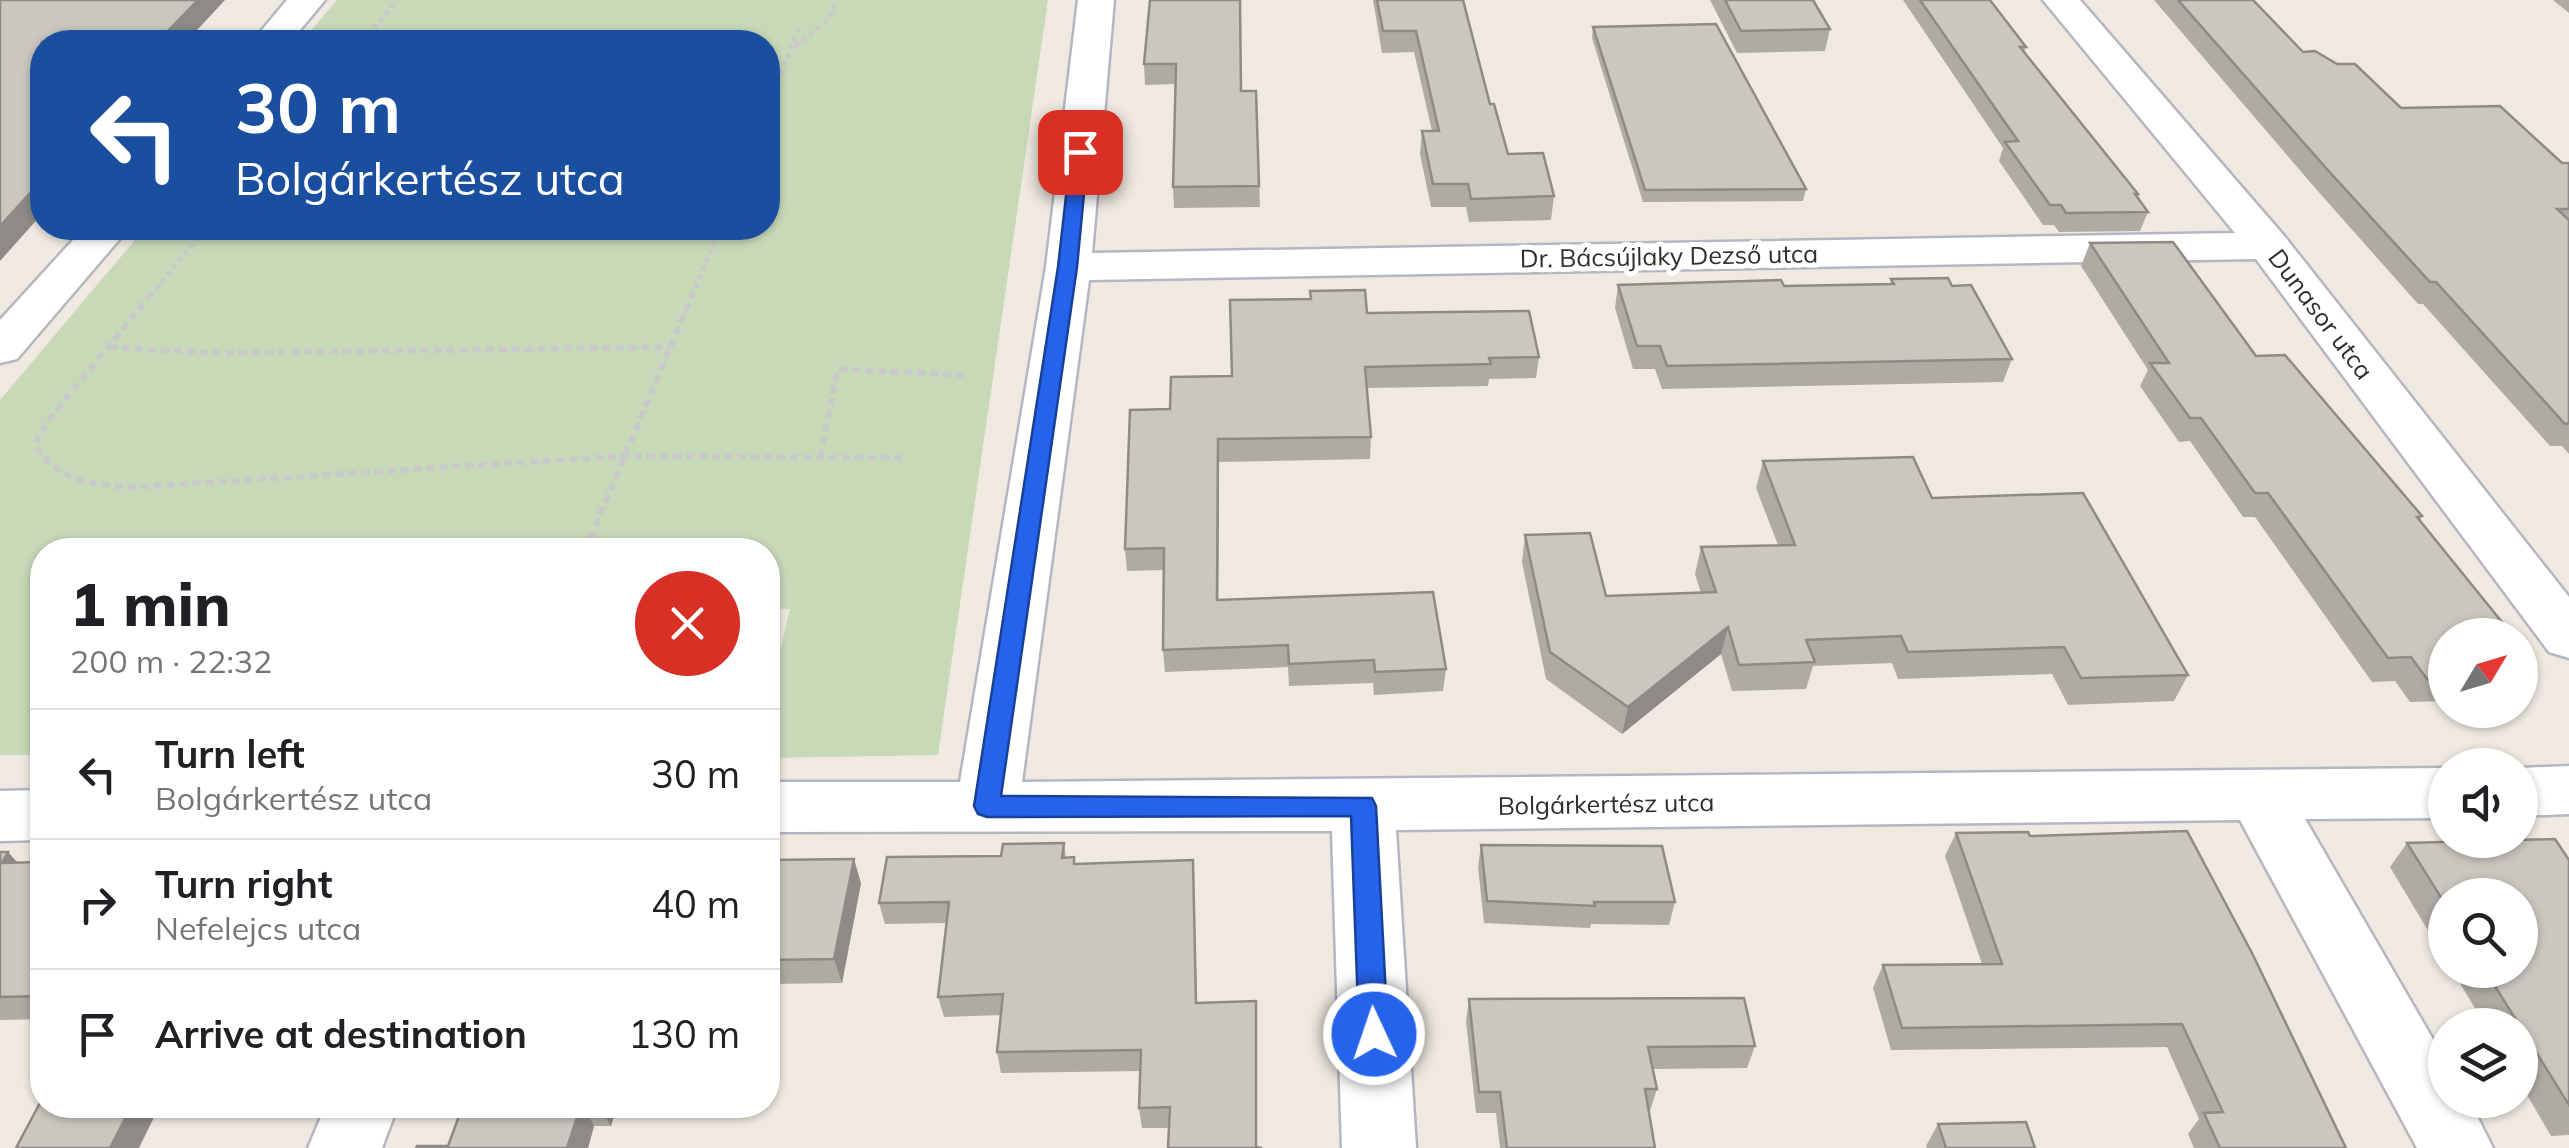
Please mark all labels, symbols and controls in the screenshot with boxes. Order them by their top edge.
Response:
text: 30 m [235,63,401,151]
icon: left [70,70,200,200]
pin [1038,110,1123,195]
icon: arrive [1053,125,1108,180]
text: Bolgárkertész utca [235,150,625,206]
street label: Dr. Bácsújlaky Dezső utca [1520,237,1818,274]
street label: Dunasor utca [2262,242,2381,385]
text: 1 min [70,566,231,641]
button: close [635,571,740,676]
north arrow [2428,618,2538,728]
map controls [2428,618,2538,1118]
text: 200 m · 22:32 [70,641,272,681]
text: Turn left [155,730,305,778]
icon: left [70,747,125,802]
button: sound [2428,748,2538,858]
text: 30 m [651,750,740,798]
text: Bolgárkertész utca [155,778,432,818]
street label: Bolgárkertész utca [1497,786,1715,821]
text: Turn right [155,860,332,908]
icon: right [70,877,125,932]
button: search [2428,878,2538,988]
text: 40 m [651,880,740,928]
text: Nefelejcs utca [155,908,361,948]
position arrow [1322,982,1426,1086]
icon: arrive [70,1007,125,1062]
button: layers [2428,1008,2538,1118]
text: Arrive at destination [155,1010,527,1058]
text: 130 m [628,1010,740,1058]

